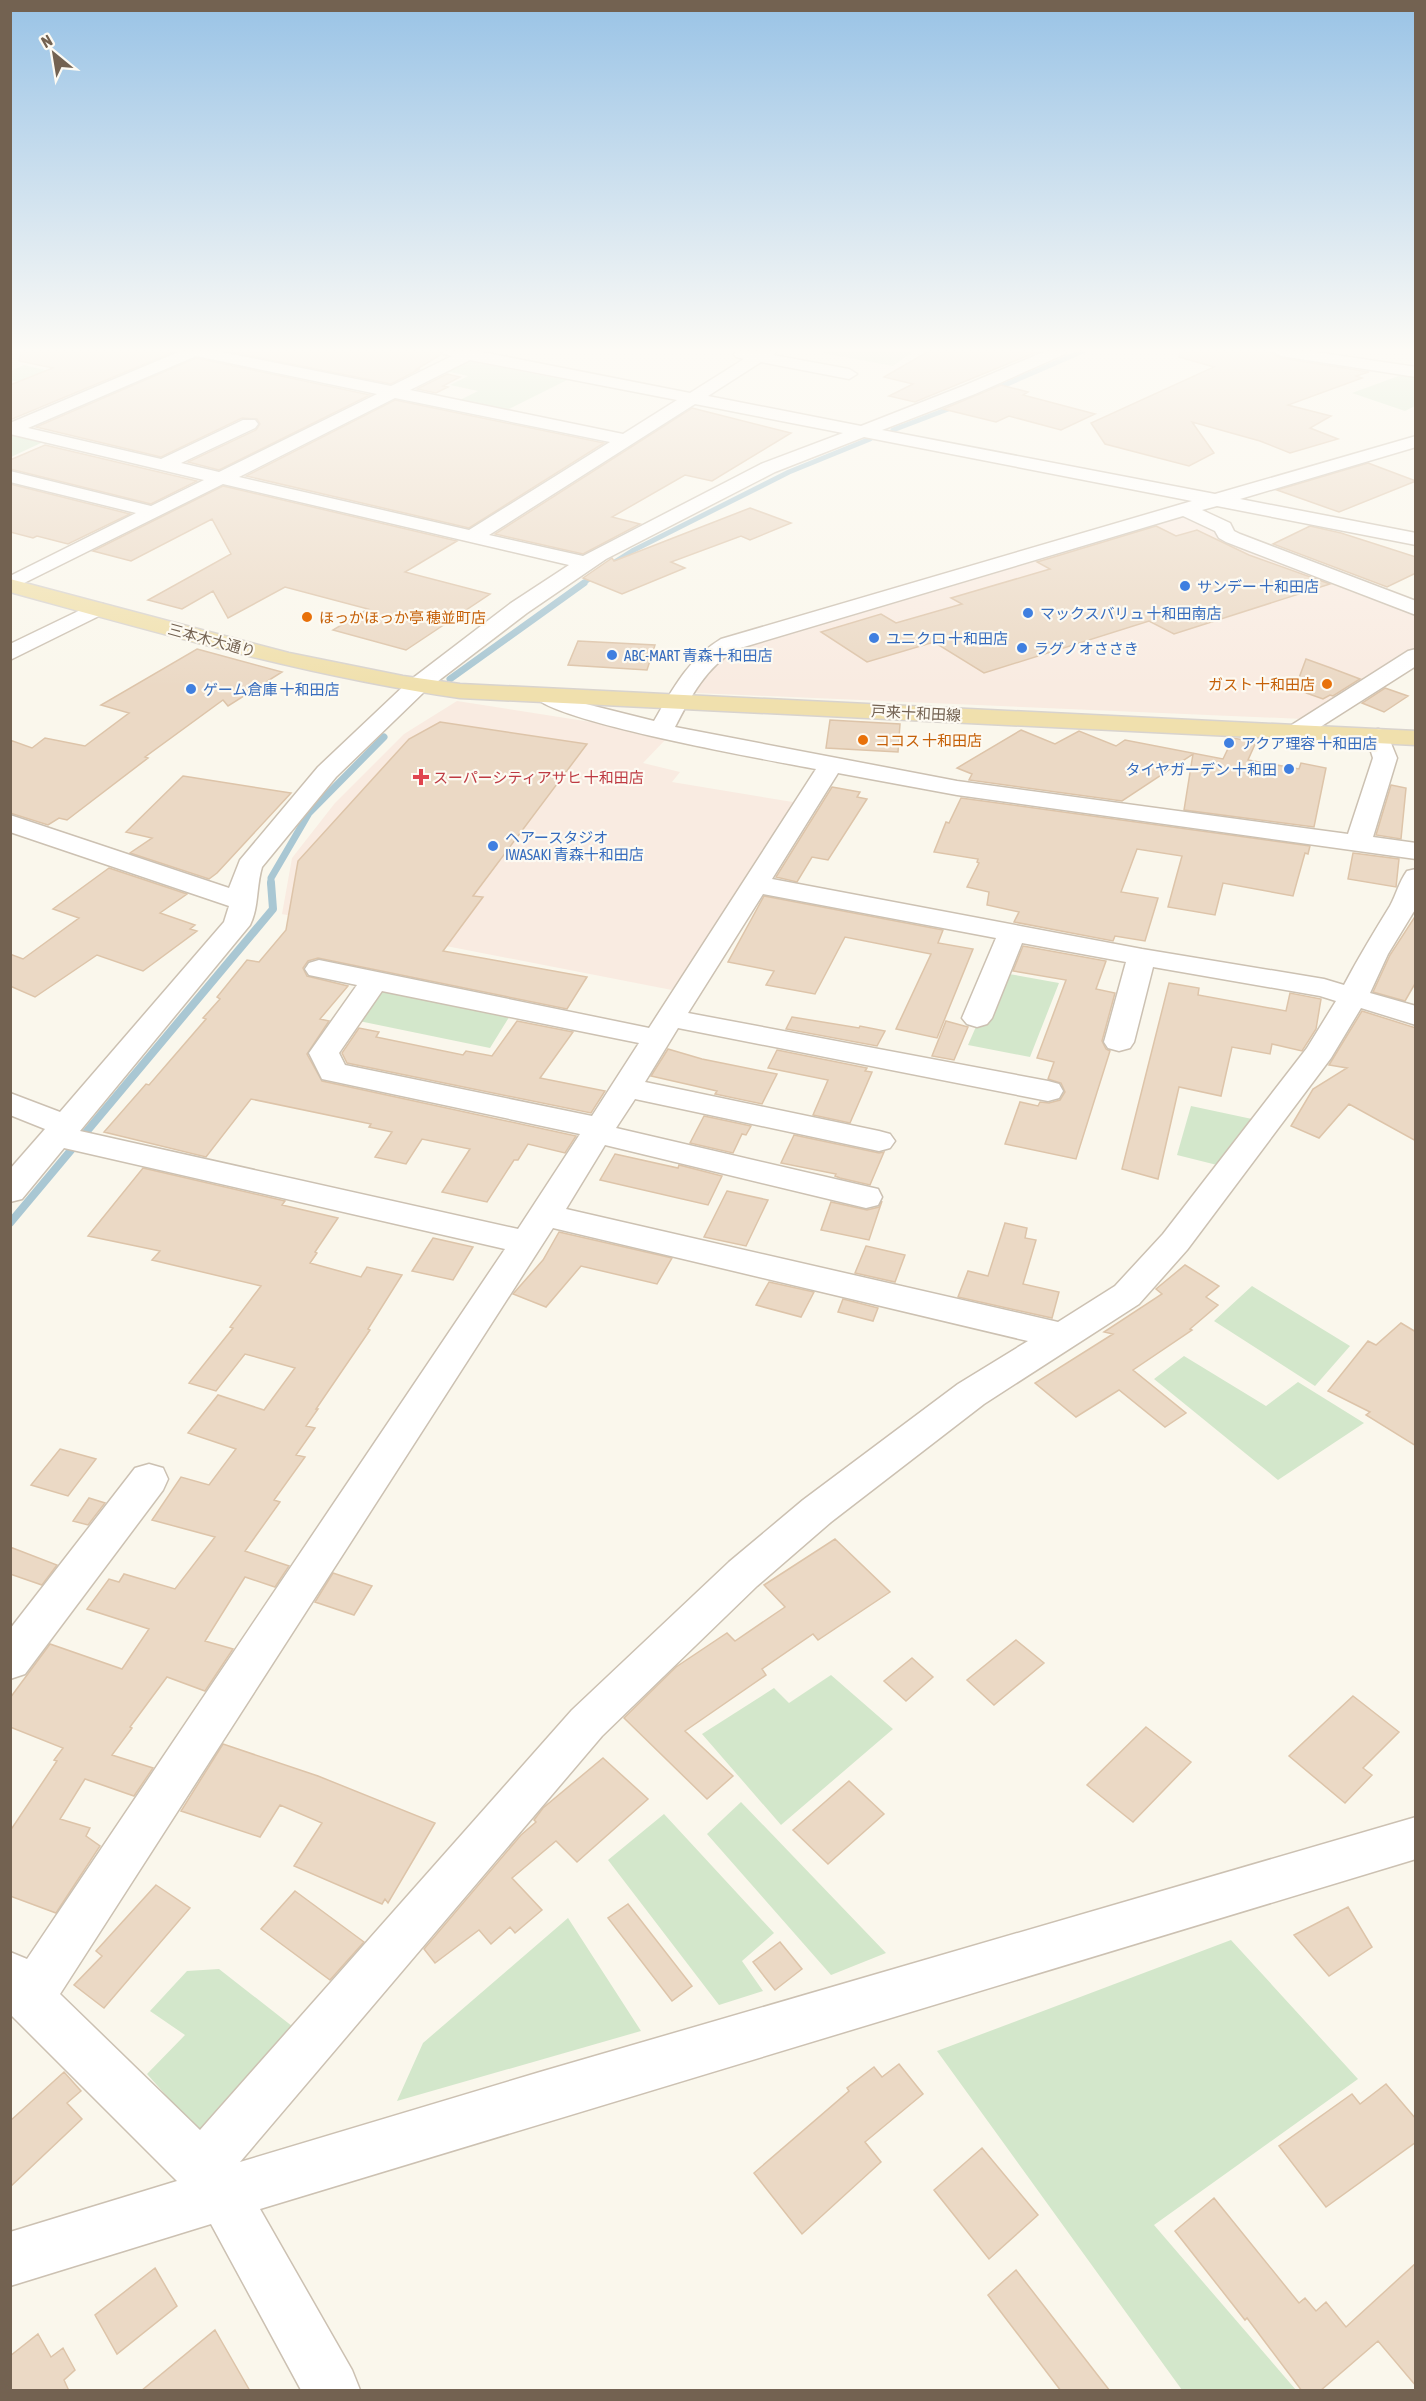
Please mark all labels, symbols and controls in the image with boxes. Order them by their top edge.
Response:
north arrow [24,24,84,84]
text: N [38,31,55,51]
place label: サンデー 十和田店 [1197,578,1319,595]
marker: サンデー 十和田店 [1178,579,1192,593]
place label: マックスバリュ 十和田南店 [1040,605,1222,622]
marker: マックスバリュ 十和田南店 [1021,606,1035,620]
place label: ほっかほっか亭 穂並町店 [319,609,486,626]
marker: ほっかほっか亭 穂並町店 [300,610,314,624]
street label: 三本木大通り [166,620,258,660]
place label: ユニクロ 十和田店 [886,630,1008,647]
marker: ユニクロ 十和田店 [867,631,881,645]
place label: ラグノオささき [1034,640,1139,657]
marker: ラグノオささき [1015,641,1029,655]
place label: ABC-MART 青森十和田店 [624,647,773,664]
marker: ABC-MART 青森十和田店 [605,648,619,662]
place label: ガスト 十和田店 [1208,676,1315,693]
marker: ガスト 十和田店 [1320,677,1334,691]
place label: ゲーム倉庫 十和田店 [203,681,340,698]
marker: ゲーム倉庫 十和田店 [184,682,198,696]
street label: 戸来十和田線 [871,702,961,724]
place label: ココス 十和田店 [875,732,982,749]
marker: ココス 十和田店 [856,733,870,747]
place label: アクア理容 十和田店 [1241,735,1377,752]
marker: アクア理容 十和田店 [1222,736,1236,750]
place label: タイヤガーデン 十和田 [1125,761,1277,778]
marker: タイヤガーデン 十和田 [1282,762,1296,776]
place label: スーパーシティアサヒ 十和田店 [433,769,644,786]
marker: スーパーシティアサヒ 十和田店 [414,770,428,784]
place label: ヘアースタジオ IWASAKI 青森十和田店 [505,829,644,863]
marker: ヘアースタジオ IWASAKI 青森十和田店 [486,839,500,853]

